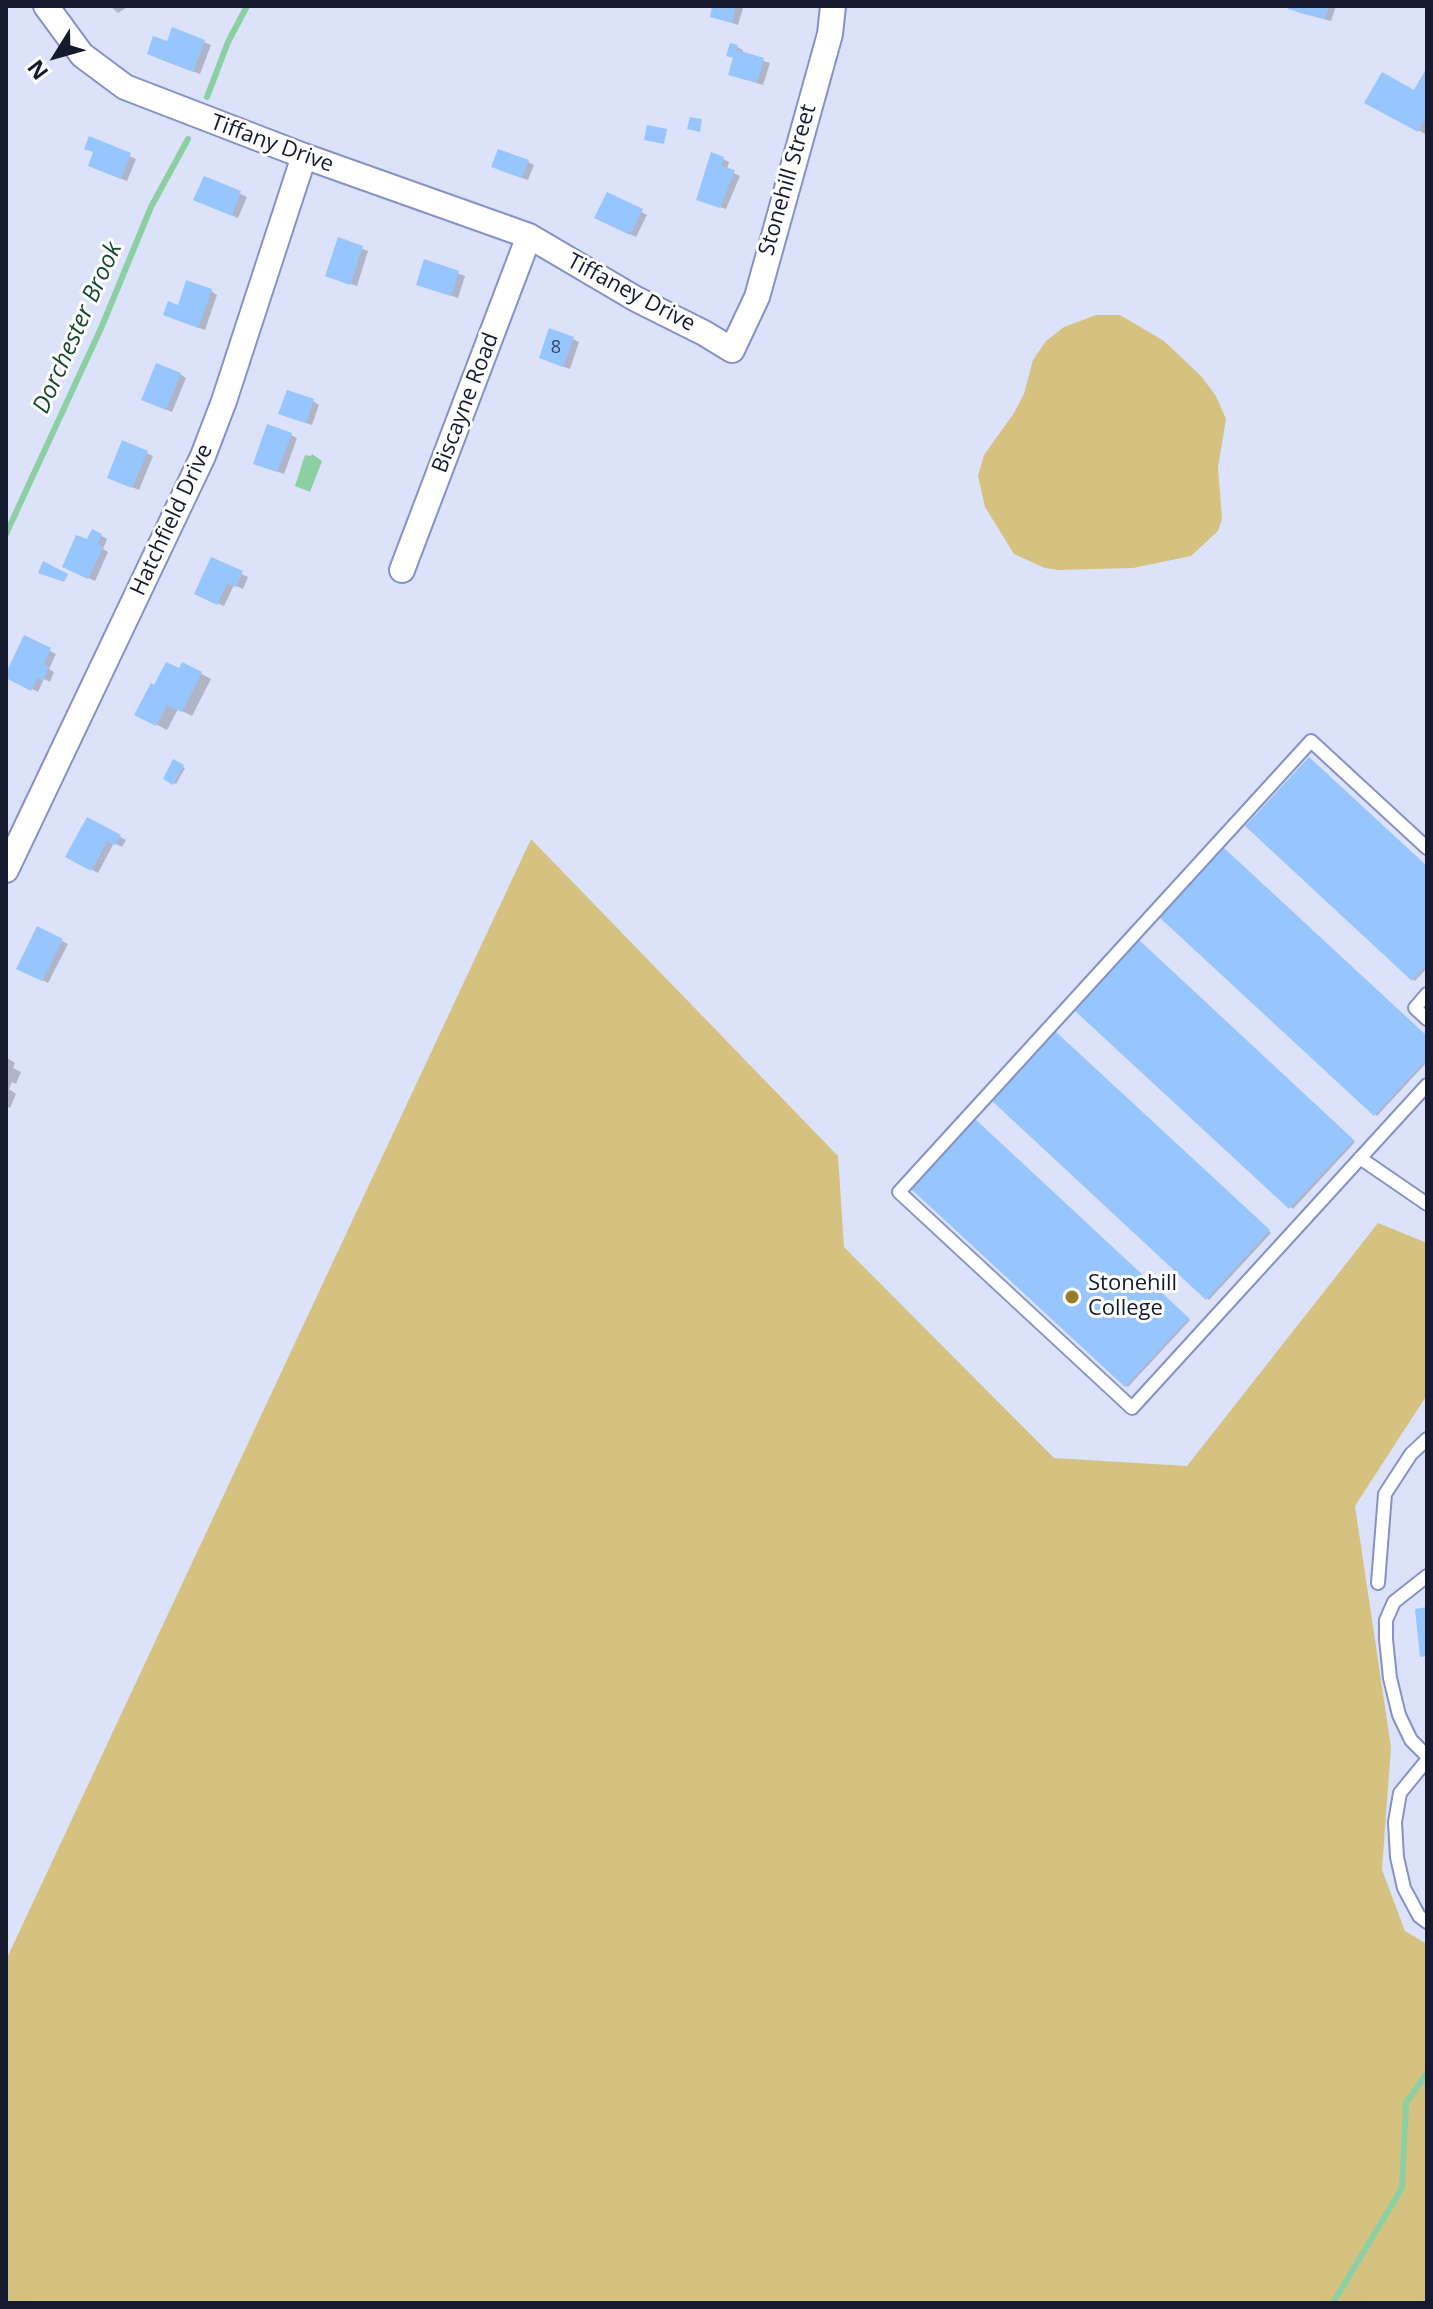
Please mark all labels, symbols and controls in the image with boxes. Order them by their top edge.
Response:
north arrow [16,16,96,96]
text: N [19,54,54,87]
street label: Stonehill Street [754,101,822,259]
street label: Tiffany Drive [207,110,337,178]
water label: Dorchester Brook [27,238,129,418]
street label: Tiffaney Drive [562,248,700,338]
street label: Biscayne Road [427,329,505,477]
house number: 8 [551,337,561,359]
street label: Hatchfield Drive [125,440,219,600]
place label: Stonehill College [1088,1271,1177,1322]
marker: Stonehill College [1063,1288,1081,1306]

